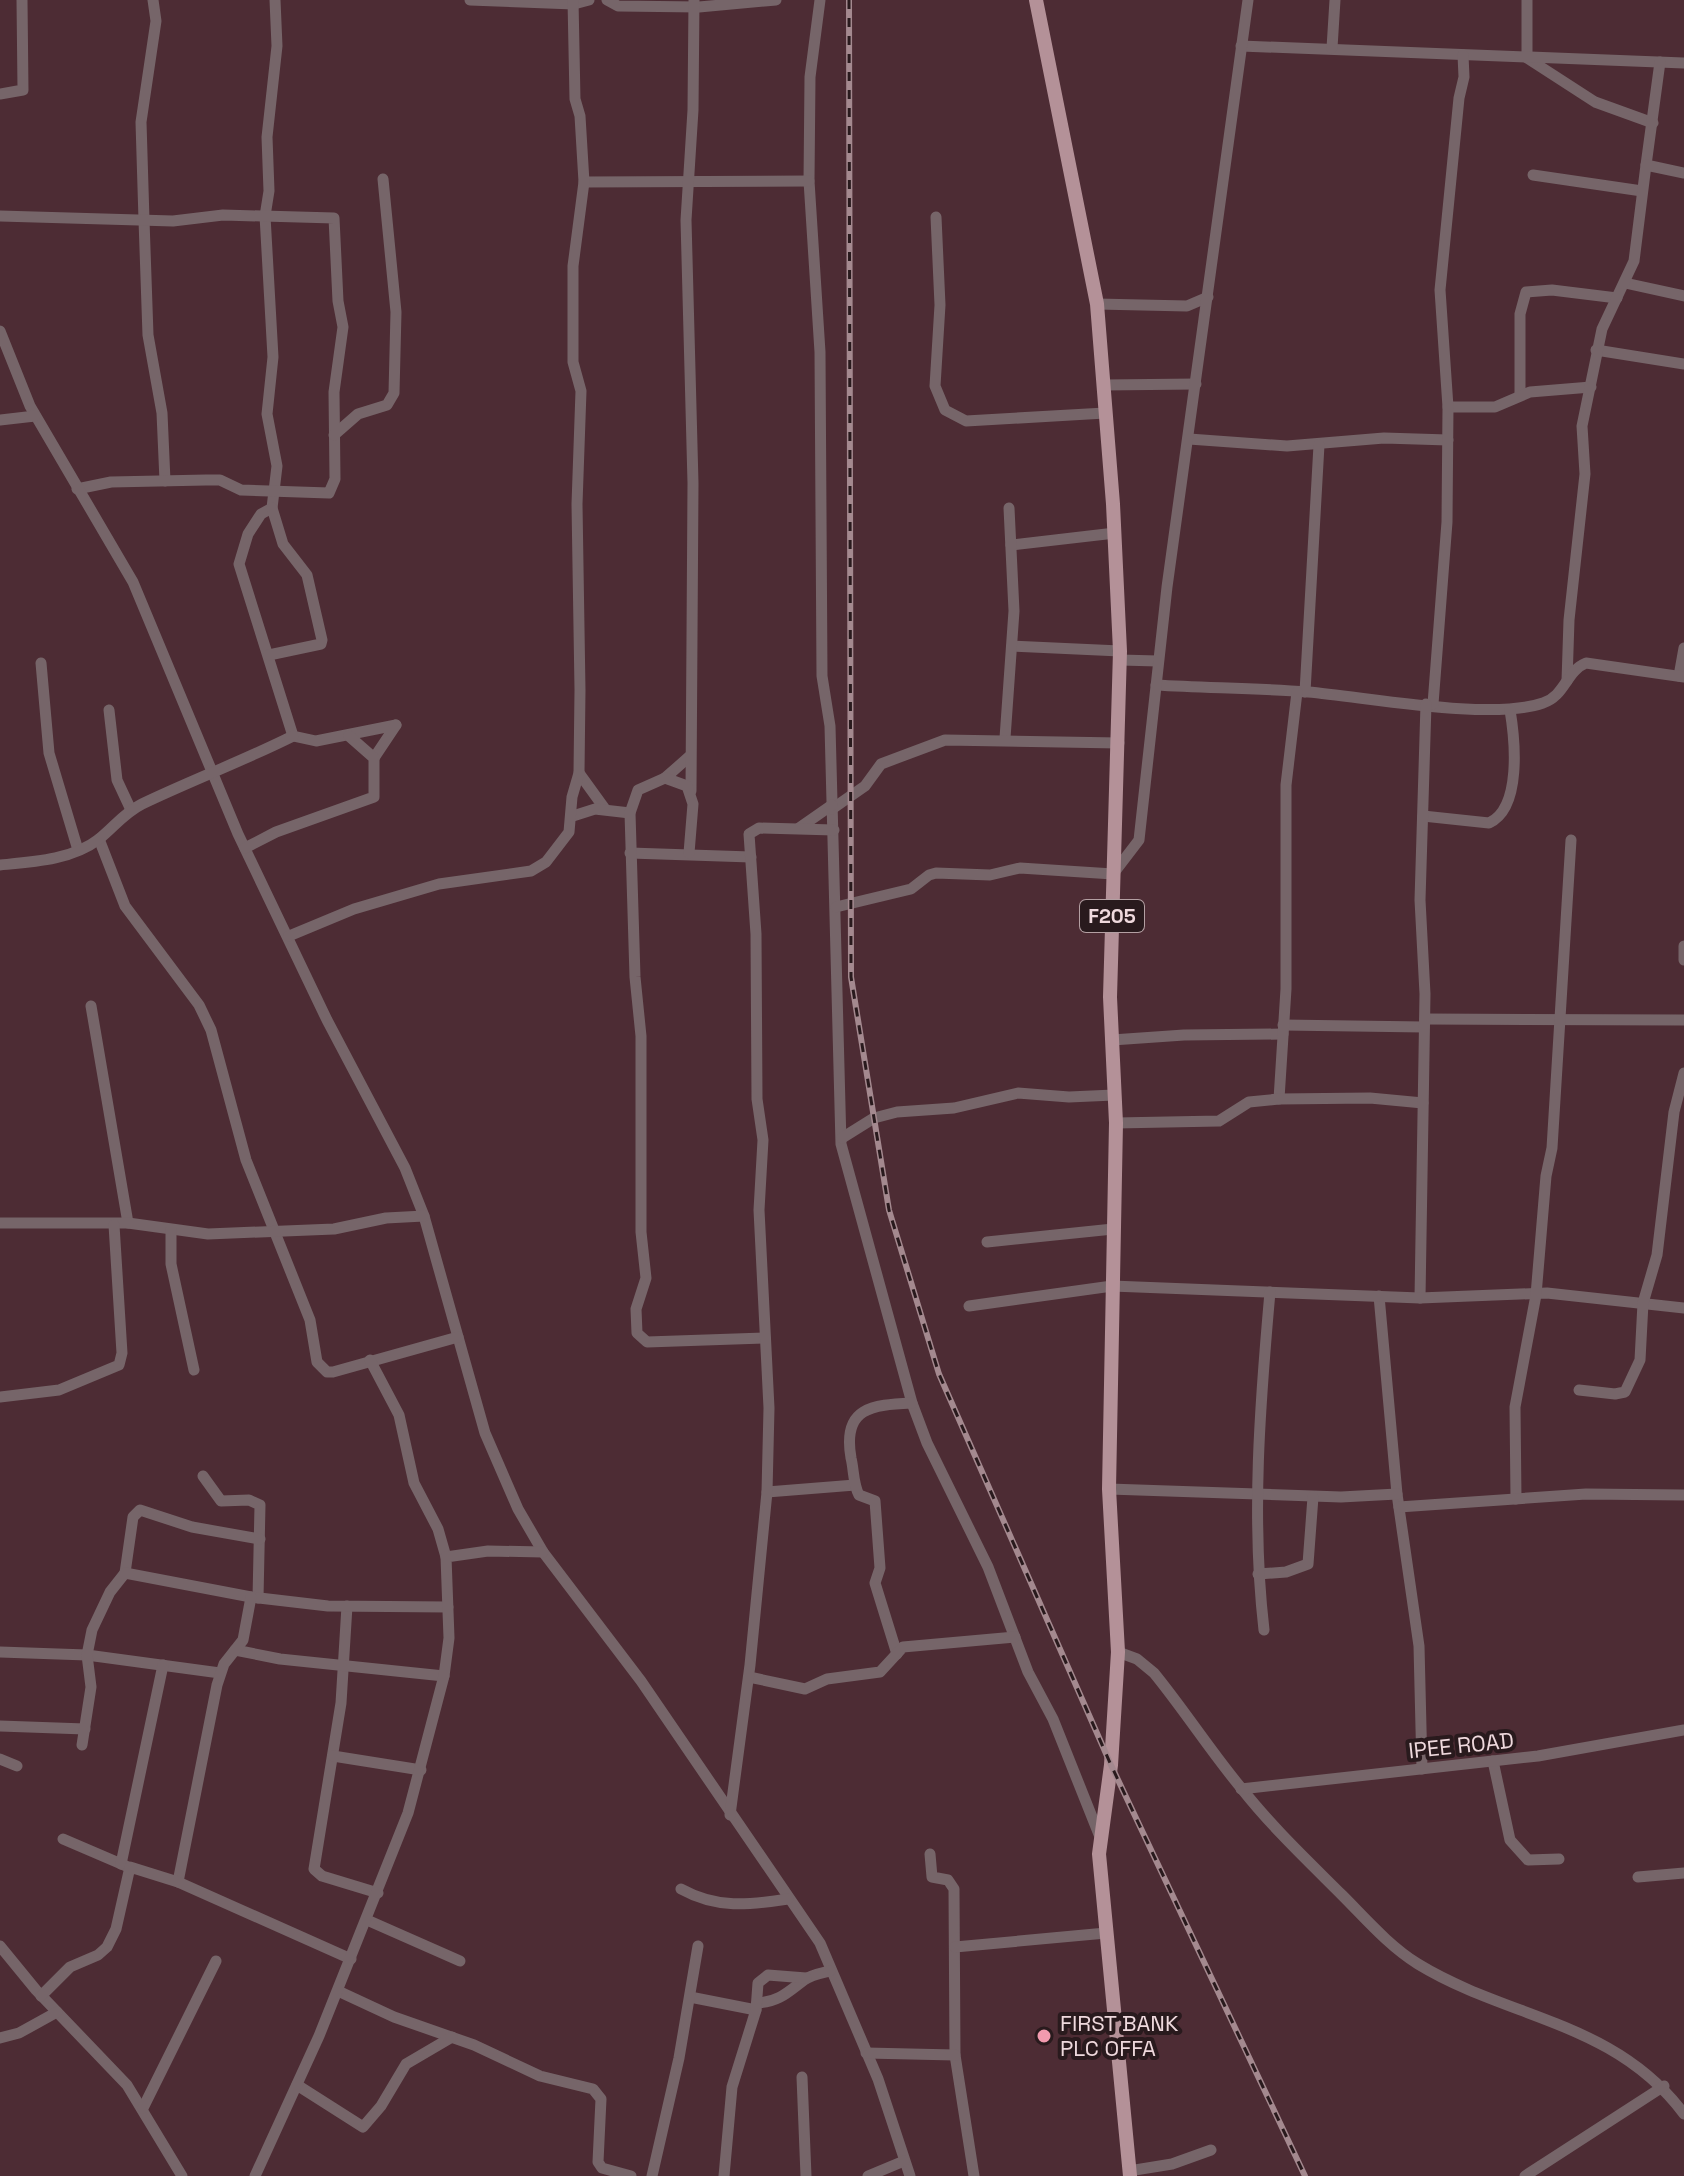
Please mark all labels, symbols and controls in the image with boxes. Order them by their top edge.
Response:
road number: F205 [1080,900,1144,932]
street label: IPEE ROAD [1407,1726,1515,1764]
place label: FIRST BANK PLC OFFA [1060,2009,1179,2062]
marker: FIRST BANK PLC OFFA [1035,2027,1053,2045]

